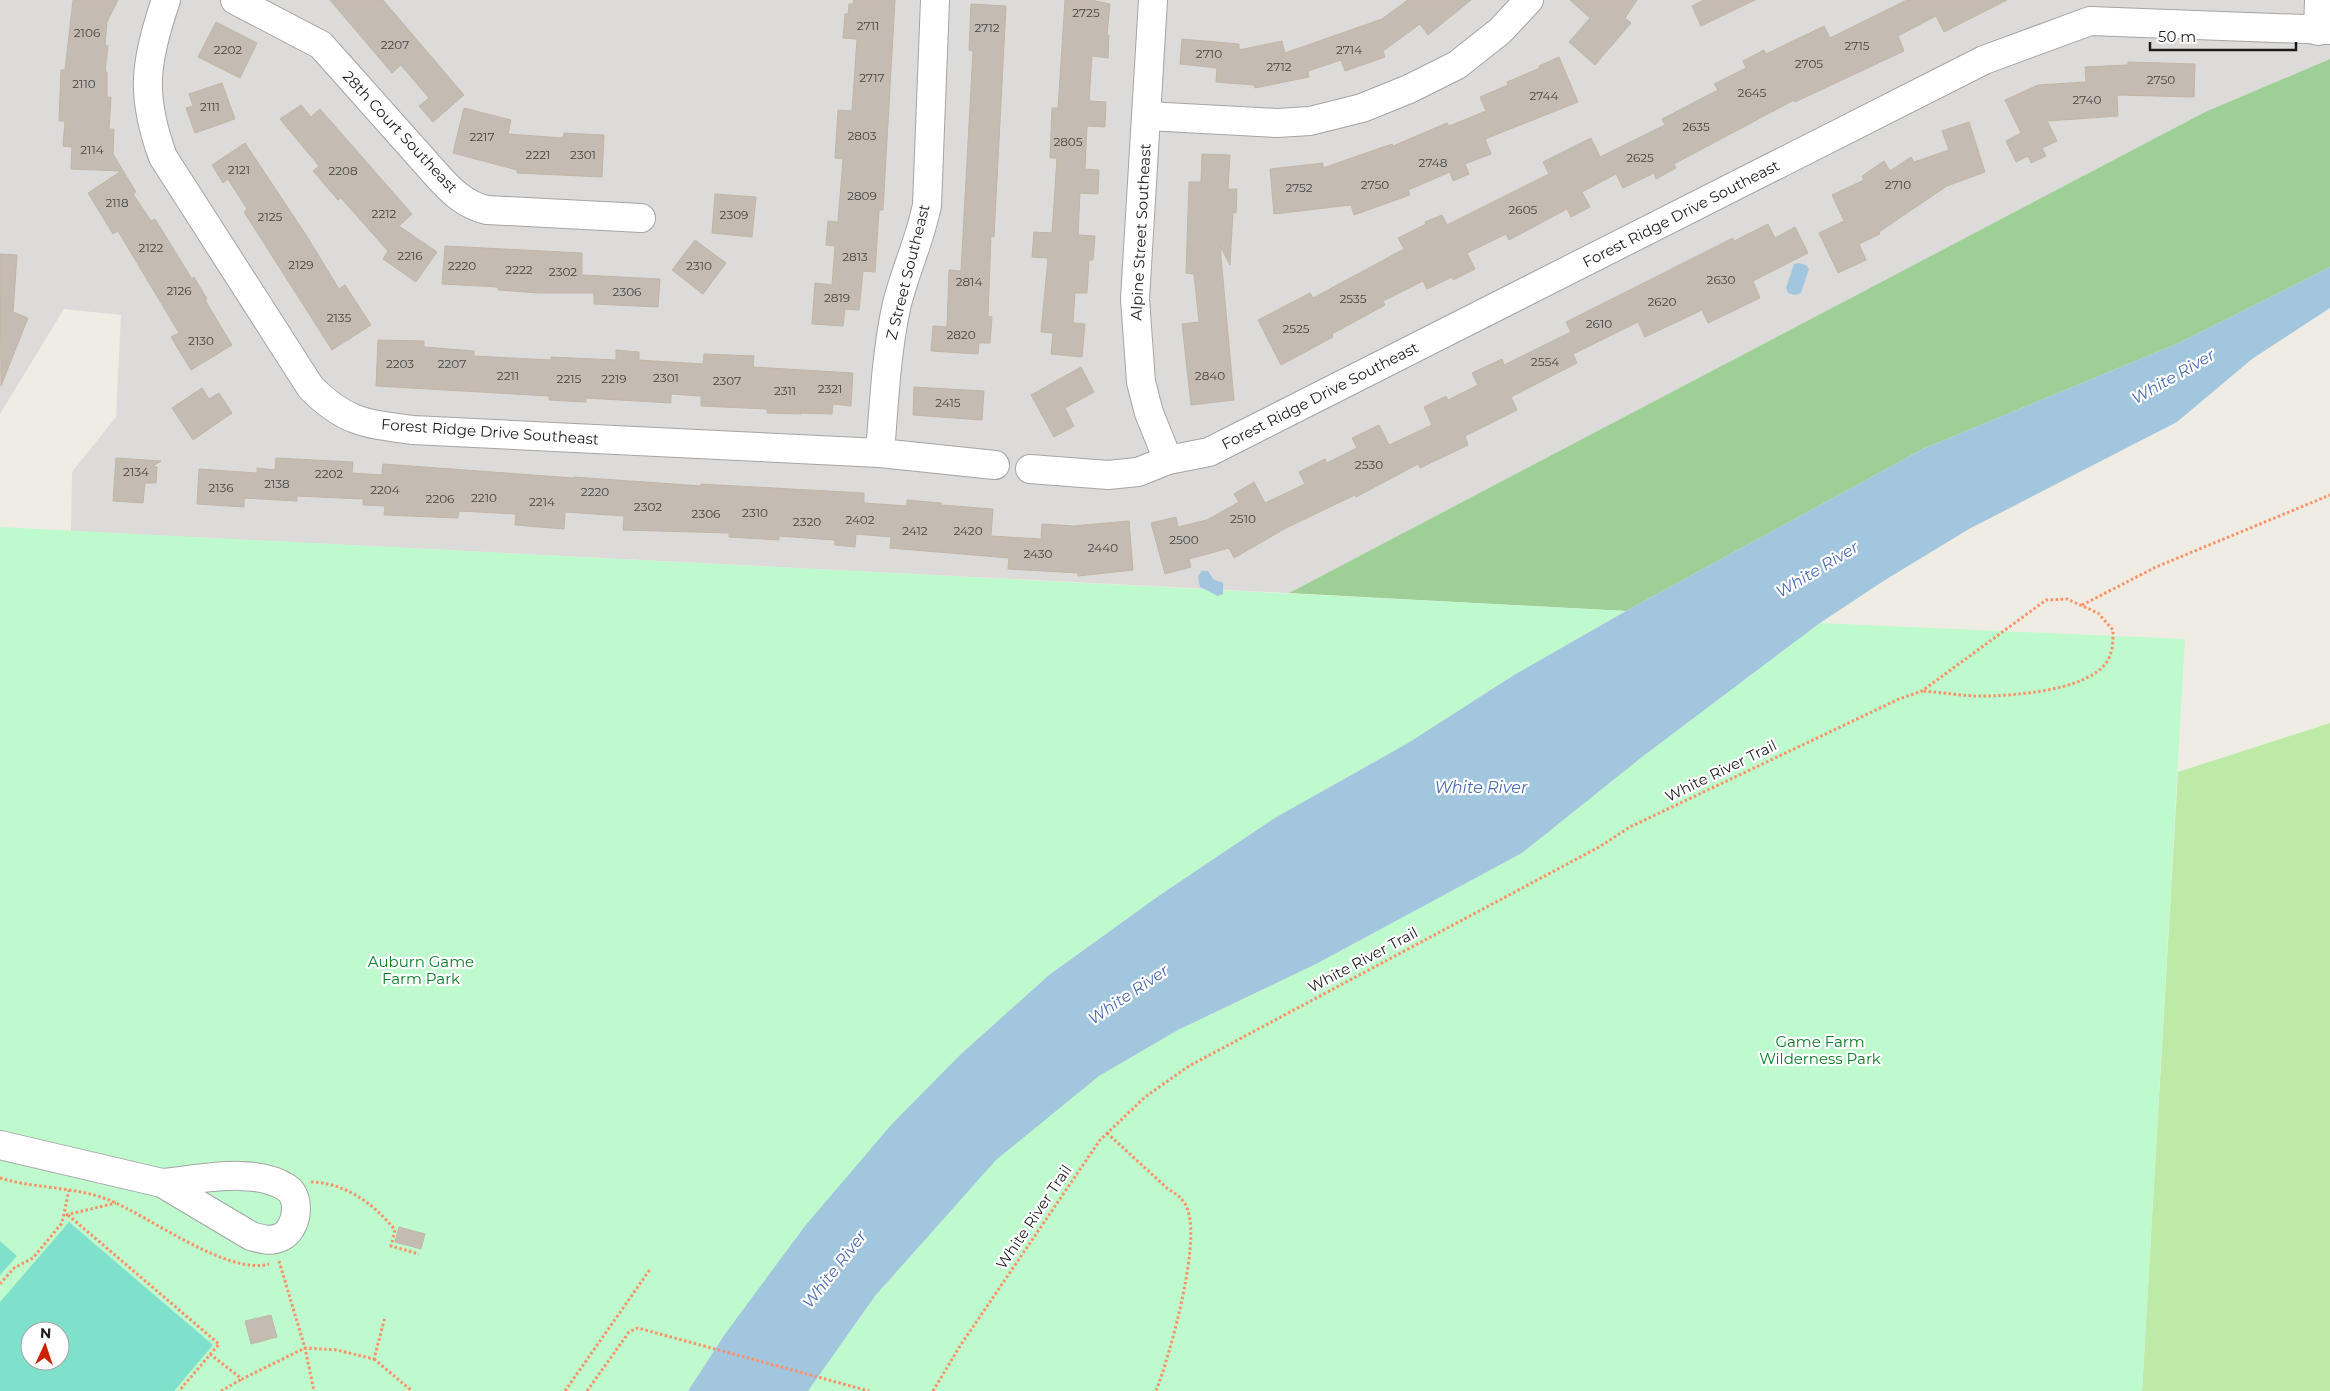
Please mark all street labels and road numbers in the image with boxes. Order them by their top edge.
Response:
street label: 28th Court Southeast [339,67,462,197]
street label: Alpine Street Southeast [1126,143,1155,321]
street label: Forest Ridge Drive Southeast [1579,156,1782,272]
street label: Z Street Southeast [881,202,934,342]
street label: Forest Ridge Drive Southeast [1218,338,1421,454]
street label: Forest Ridge Drive Southeast [380,414,600,449]
street label: White River Trail [1662,735,1780,806]
street label: White River Trail [1305,923,1421,997]
street label: White River Trail [992,1161,1076,1273]

